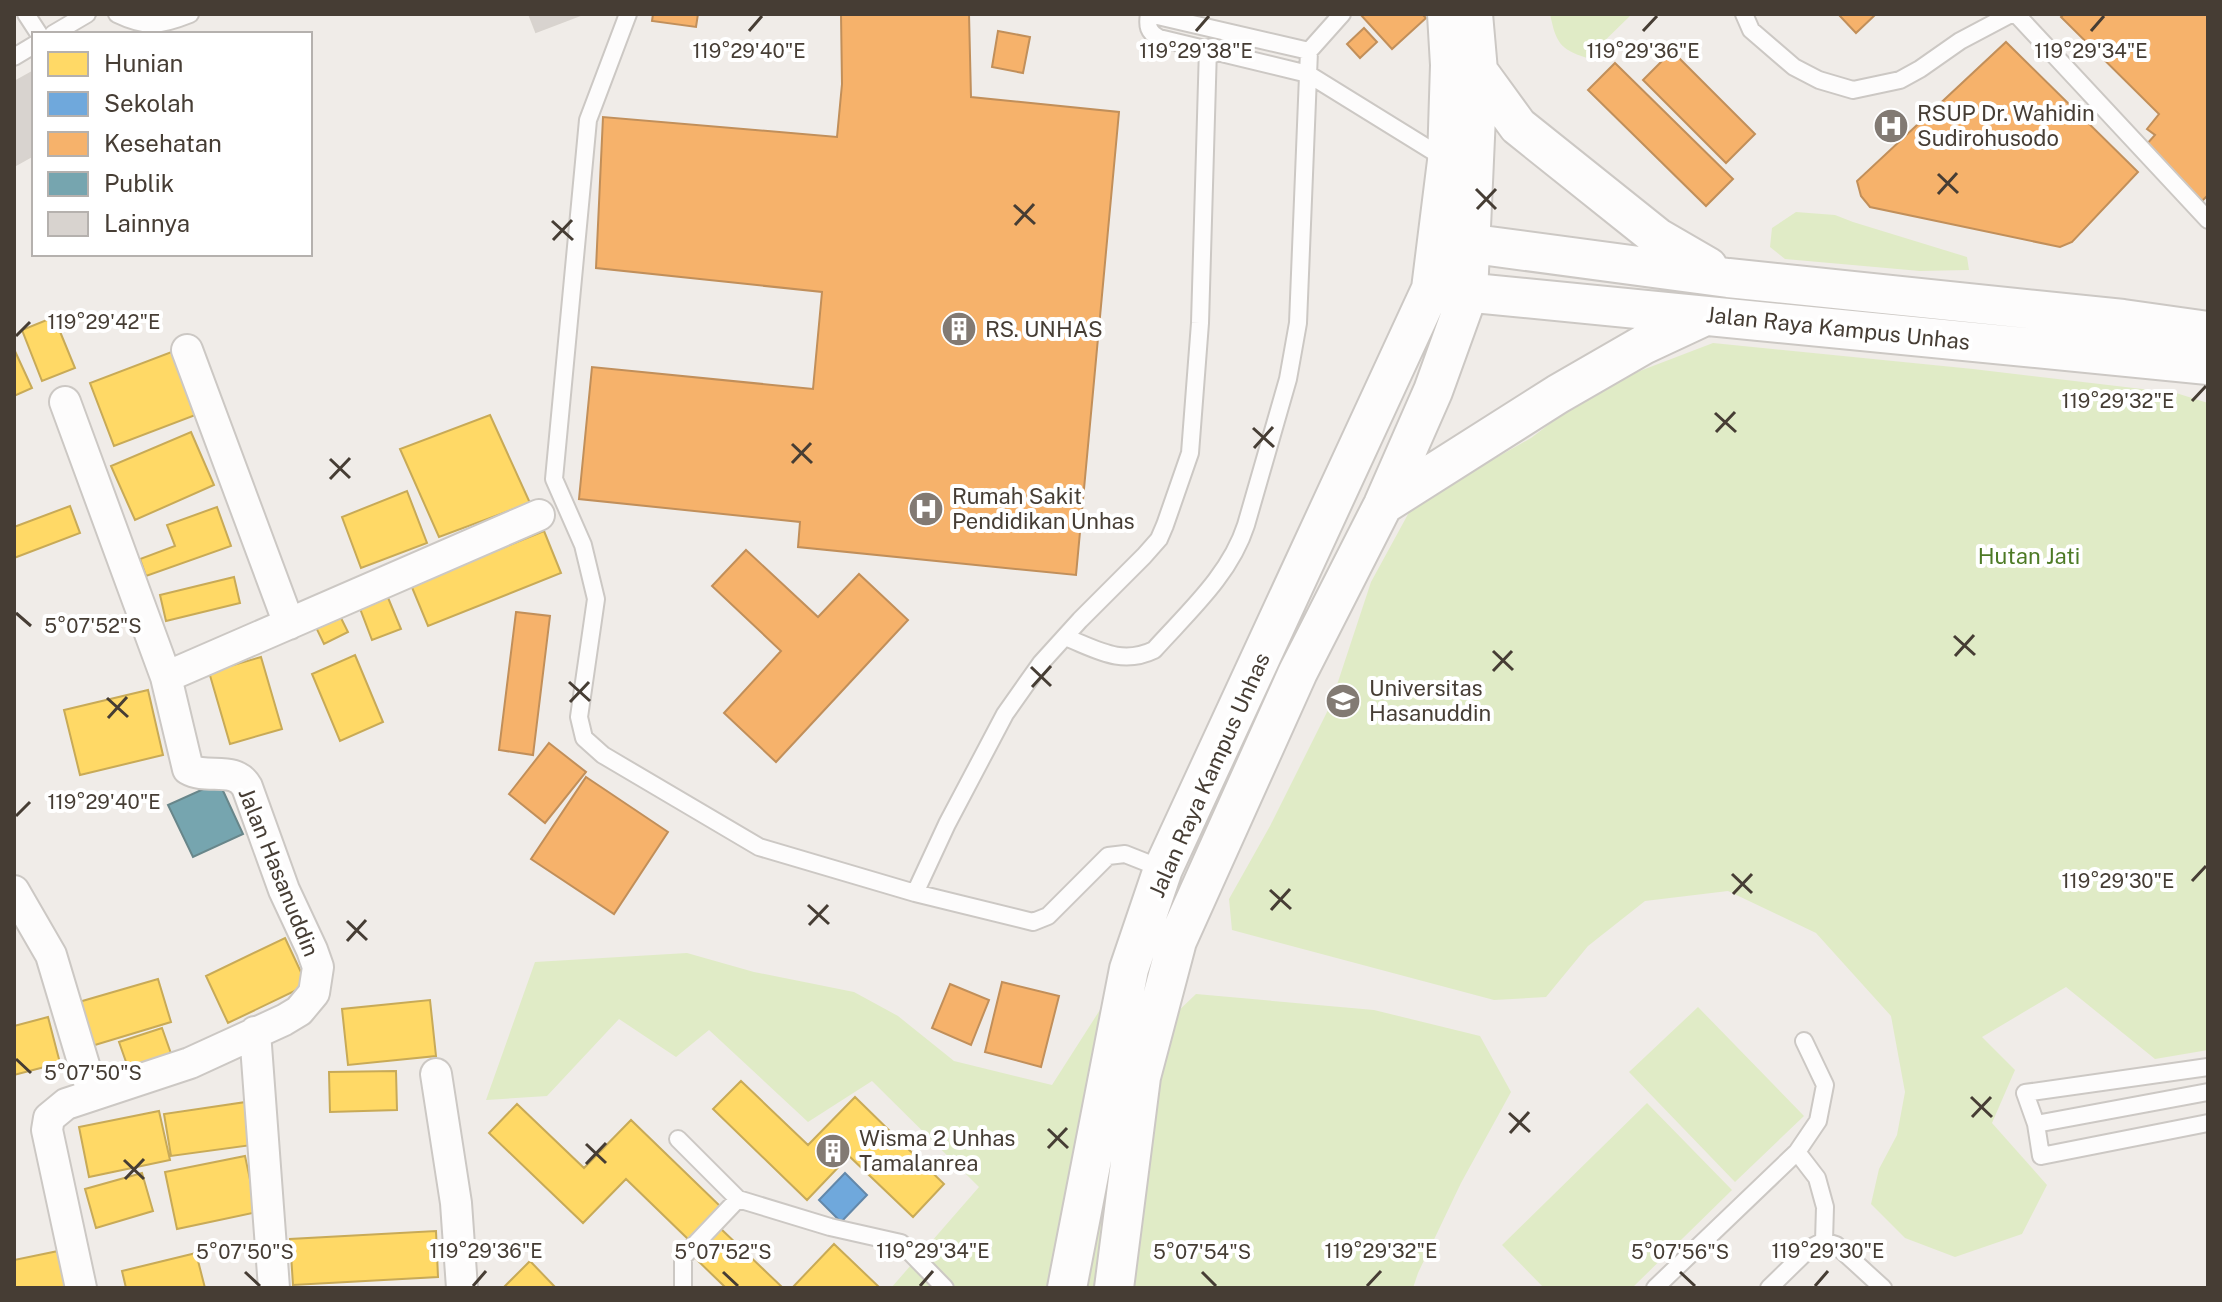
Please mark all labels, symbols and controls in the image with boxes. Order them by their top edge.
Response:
legend [32,32,312,256]
text: 119°29'40"E [692,39,806,63]
text: 119°29'38"E [1139,39,1253,63]
text: 119°29'36"E [1586,39,1700,63]
text: 119°29'34"E [2034,39,2148,63]
text: Hunian [104,49,183,77]
text: Sekolah [104,89,194,117]
place label: RSUP Dr. Wahidin Sudirohusodo [1917,100,2095,151]
hospital icon: RSUP Dr. Wahidin Sudirohusodo [1872,107,1910,145]
text: Kesehatan [104,129,222,157]
text: Publik [104,169,174,197]
text: Lainnya [104,209,190,237]
street label: Jalan Raya Kampus Unhas [1705,301,1971,355]
text: 119°29'42"E [48,310,160,334]
building icon: RS. UNHAS [940,310,978,348]
place label: RS. UNHAS [985,316,1103,342]
text: 119°29'32"E [2062,389,2174,413]
place label: Rumah Sakit Pendidikan Unhas [952,483,1135,534]
hospital icon: Rumah Sakit Pendidikan Unhas [907,490,945,528]
park label: Hutan Jati [1978,543,2080,569]
text: 5°07'52"S [44,614,142,638]
street label: Jalan Raya Kampus Unhas [1143,649,1275,901]
place label: Universitas Hasanuddin [1369,675,1491,726]
school or university icon: Universitas Hasanuddin [1324,682,1362,720]
street label: Jalan Hasanuddin [233,784,325,960]
text: 119°29'40"E [47,790,161,814]
text: 119°29'30"E [2061,869,2175,893]
text: 5°07'50"S [44,1061,142,1085]
place label: Wisma 2 Unhas Tamalanrea [859,1125,1015,1176]
building icon: Wisma 2 Unhas Tamalanrea [814,1132,852,1170]
text: 119°29'36"E [429,1239,543,1263]
text: 119°29'34"E [876,1239,990,1263]
text: 119°29'32"E [1325,1239,1437,1263]
text: 119°29'30"E [1771,1239,1885,1263]
text: 5°07'50"S [196,1240,294,1264]
text: 5°07'52"S [674,1240,772,1264]
text: 5°07'54"S [1153,1240,1251,1264]
text: 5°07'56"S [1631,1240,1729,1264]

